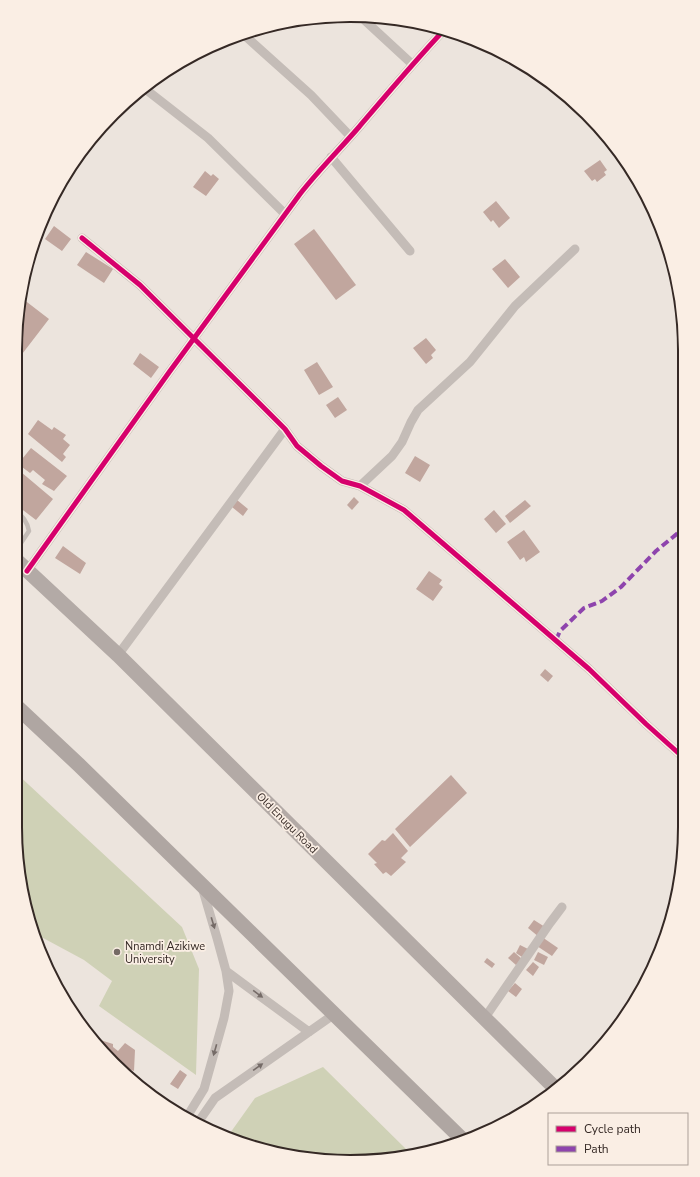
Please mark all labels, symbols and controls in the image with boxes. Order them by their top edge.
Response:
street label: Old Enugu Road [253,789,321,857]
one-way arrow [210,918,216,930]
place label: Nnamdi Azikiwe University [125,939,205,967]
marker: Nnamdi Azikiwe University [112,947,122,957]
one-way arrow [252,990,263,998]
one-way arrow [212,1044,218,1056]
one-way arrow [253,1063,264,1071]
legend [548,1113,688,1165]
text: Cycle path [584,1121,641,1137]
text: Path [584,1141,609,1157]

